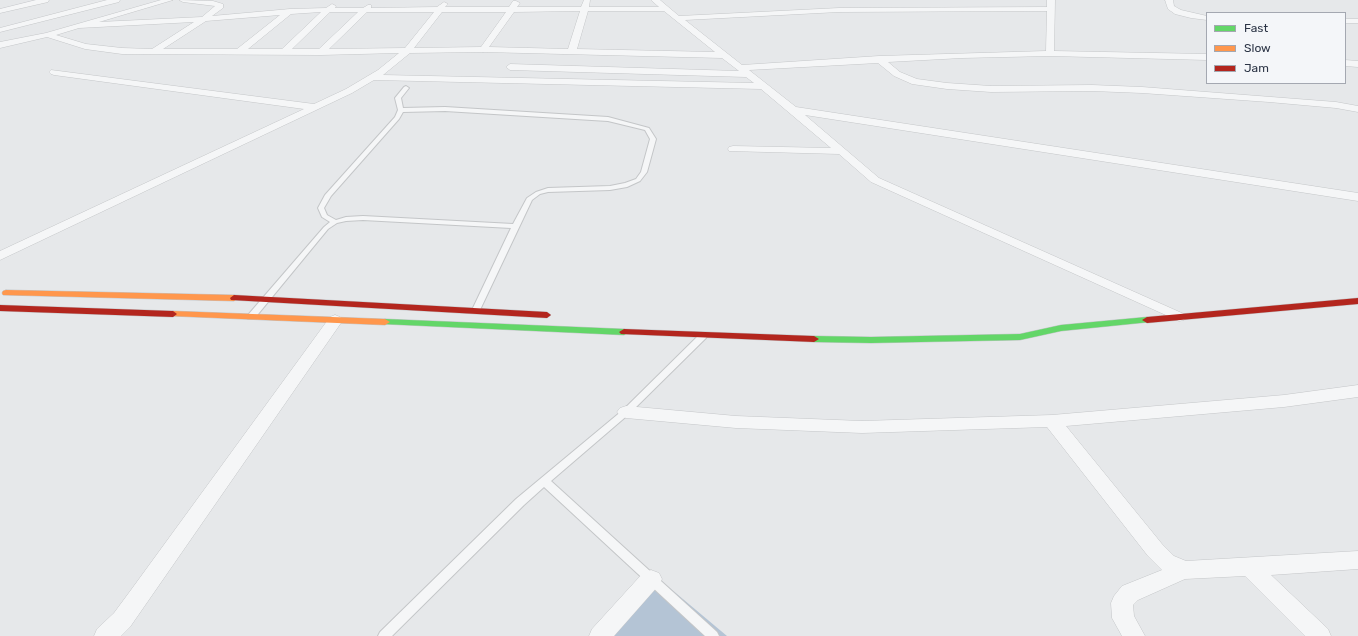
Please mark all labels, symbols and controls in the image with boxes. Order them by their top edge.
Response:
legend [1206,12,1346,84]
text: Fast [1244,21,1268,35]
text: Slow [1244,41,1271,55]
text: Jam [1244,61,1269,75]

